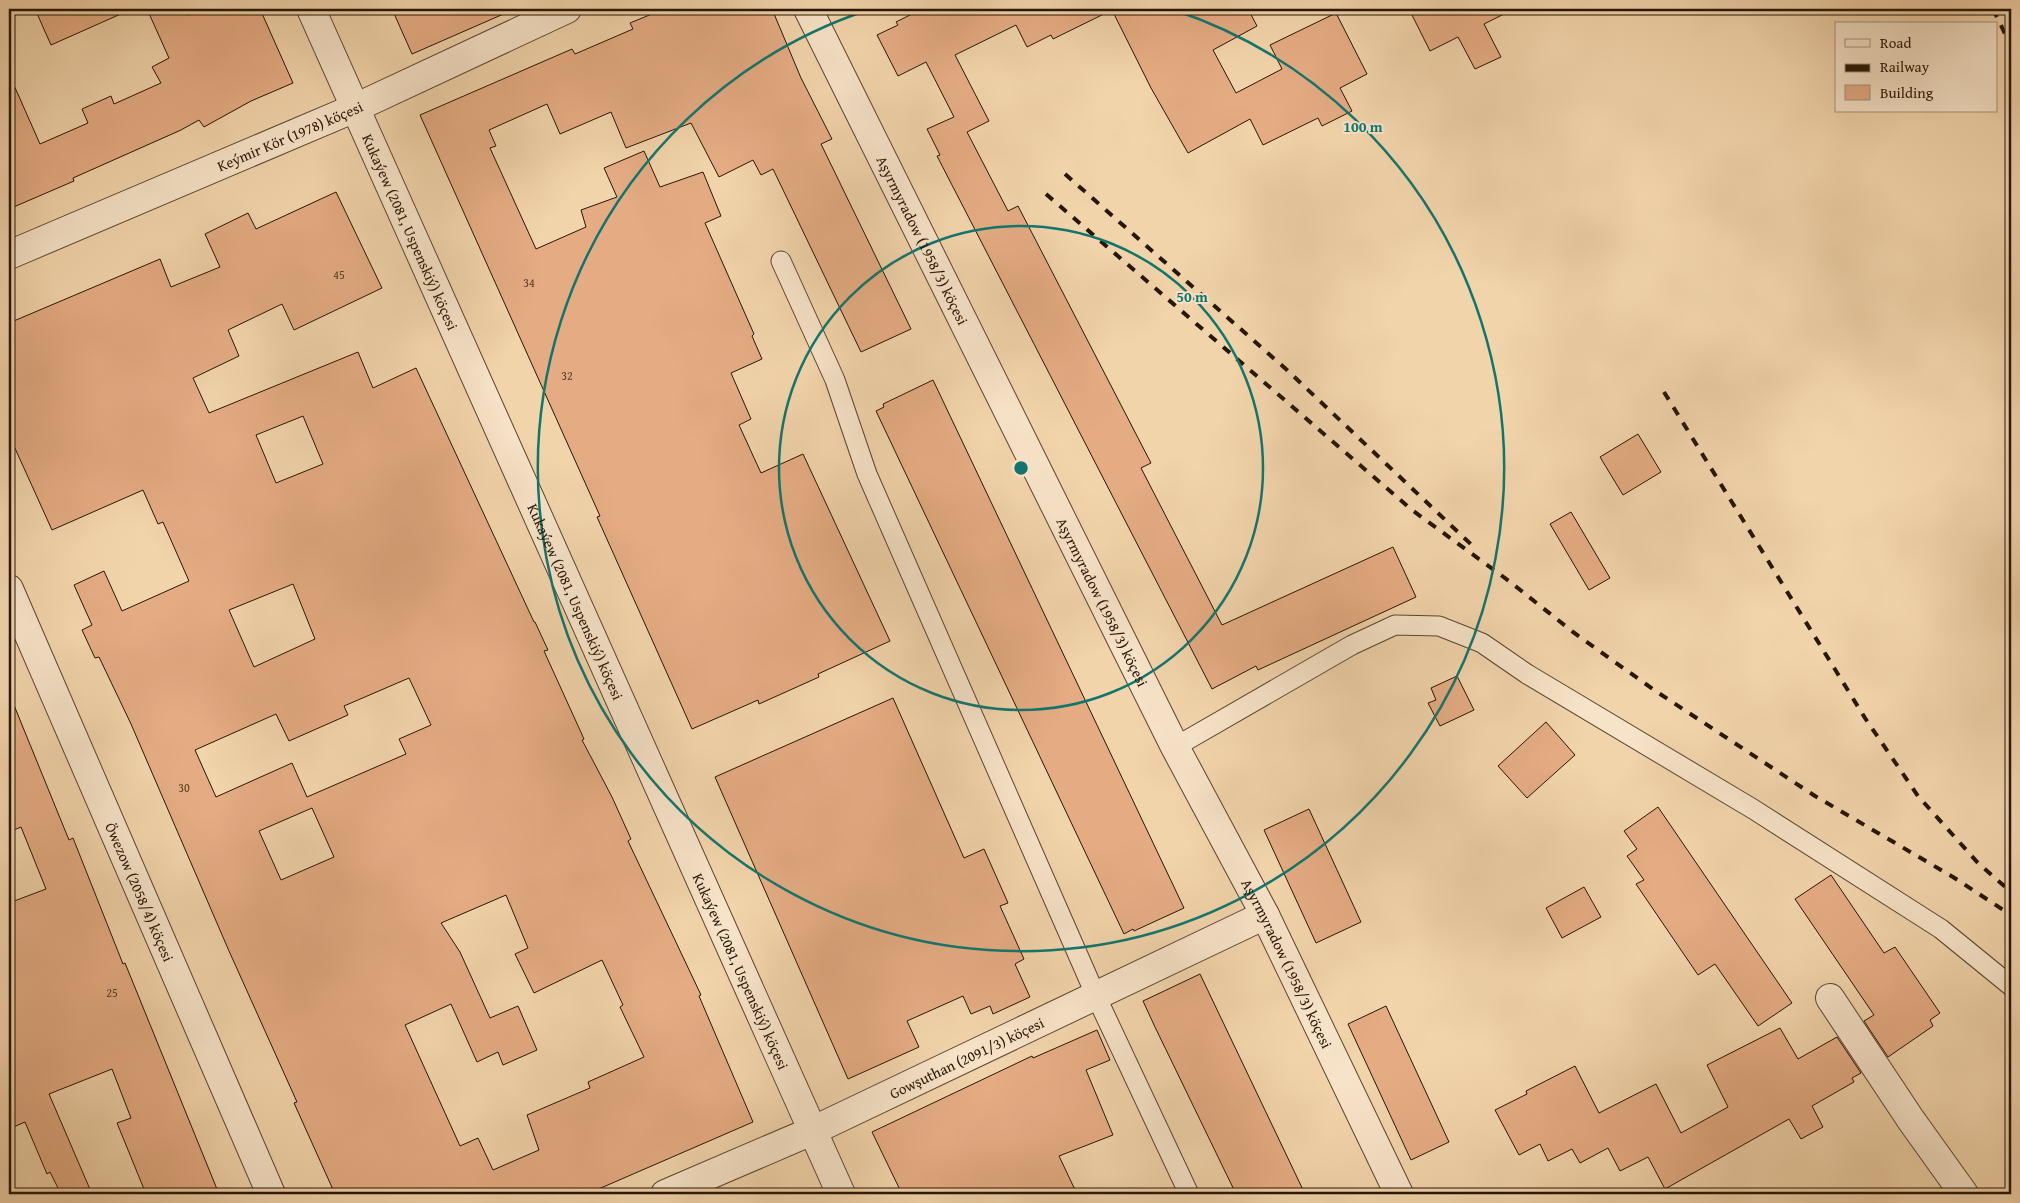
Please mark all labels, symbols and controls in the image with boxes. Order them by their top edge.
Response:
legend [1835,22,1998,112]
text: Road [1880,32,1911,53]
text: Railway [1880,56,1930,77]
text: Building [1880,82,1934,103]
street label: Keýmir Kör (1978) köçesi [214,95,366,176]
text: 100 m [1343,116,1383,137]
street label: Kukaýew (2081, Uspenskiý) köçesi [358,130,464,333]
street label: Aşyrmyradow (1958/3) köçesi [872,152,974,328]
house number: 45 [333,266,345,283]
house number: 34 [523,274,535,291]
text: 50 m [1176,286,1208,307]
house number: 32 [561,367,573,384]
centre of rings [1012,459,1030,477]
street label: Kukaýew (2081, Uspenskiý) köçesi [523,500,629,703]
street label: Aşyrmyradow (1958/3) köçesi [1052,514,1154,690]
house number: 30 [178,779,190,796]
street label: Öwezow (2058/4) köçesi [101,819,180,965]
street label: Kukaýew (2081, Uspenskiý) köçesi [688,870,794,1073]
street label: Aşyrmyradow (1958/3) köçesi [1237,875,1338,1052]
house number: 25 [106,984,118,1001]
street label: Gowşuthan (2091/3) köçesi [886,1012,1047,1103]

